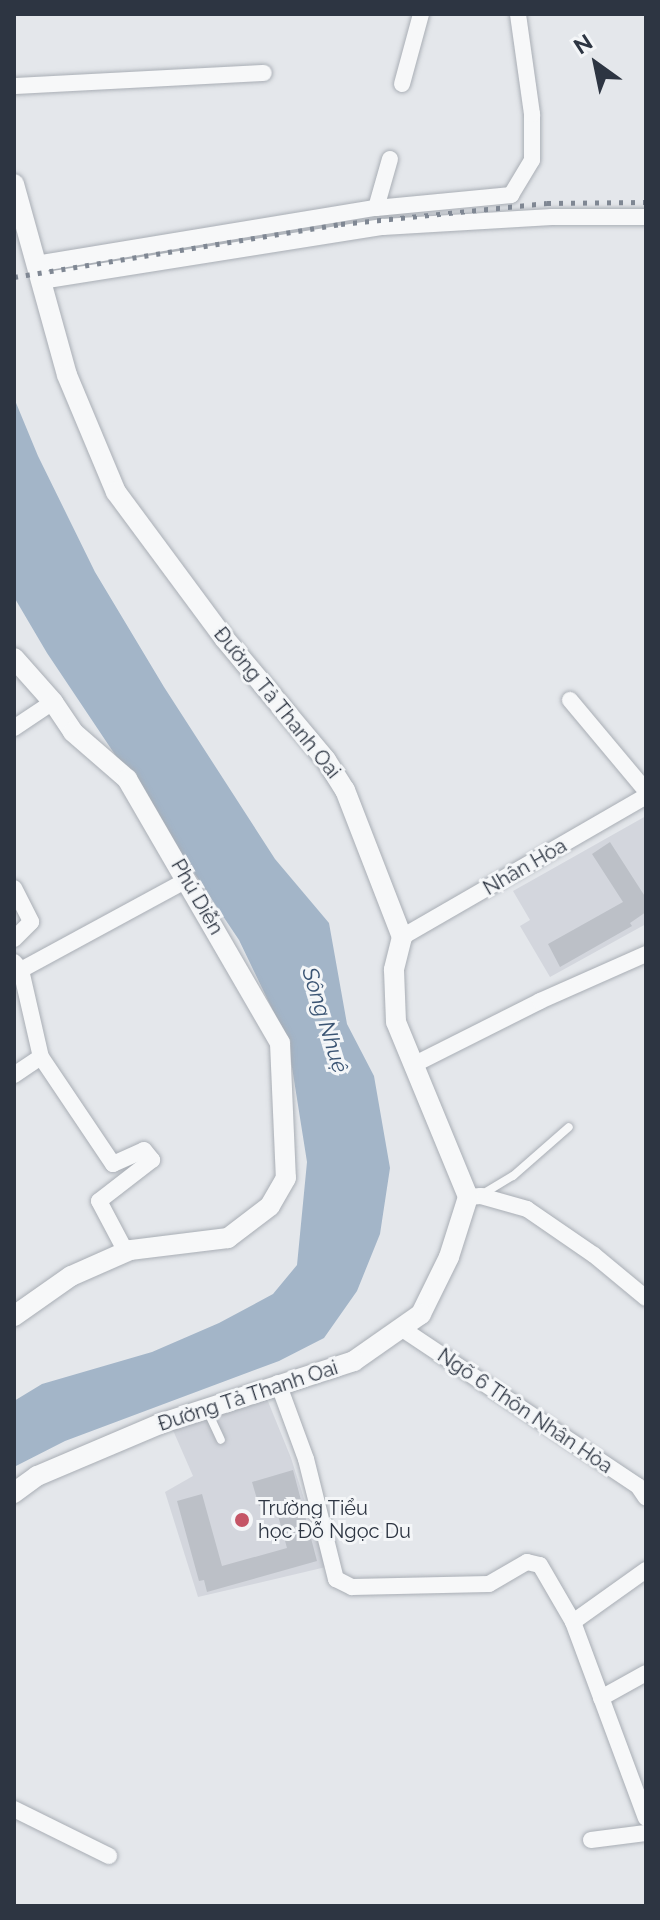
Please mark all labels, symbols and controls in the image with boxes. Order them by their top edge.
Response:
north arrow [556,24,636,104]
text: N [569,28,597,59]
street label: Đường Tả Thanh Oai [208,622,346,784]
street label: Nhân Hòa [479,834,571,900]
street label: Phú Diễn [166,855,228,939]
water label: Sông Nhuệ [296,964,354,1076]
street label: Ngõ 6 Thôn Nhân Hòa [433,1343,617,1479]
street label: Đường Tả Thanh Oai [154,1355,342,1437]
place label: Trường Tiểu học Đỗ Ngọc Du [258,1496,411,1543]
marker: Trường Tiểu học Đỗ Ngọc Du [233,1511,251,1529]

